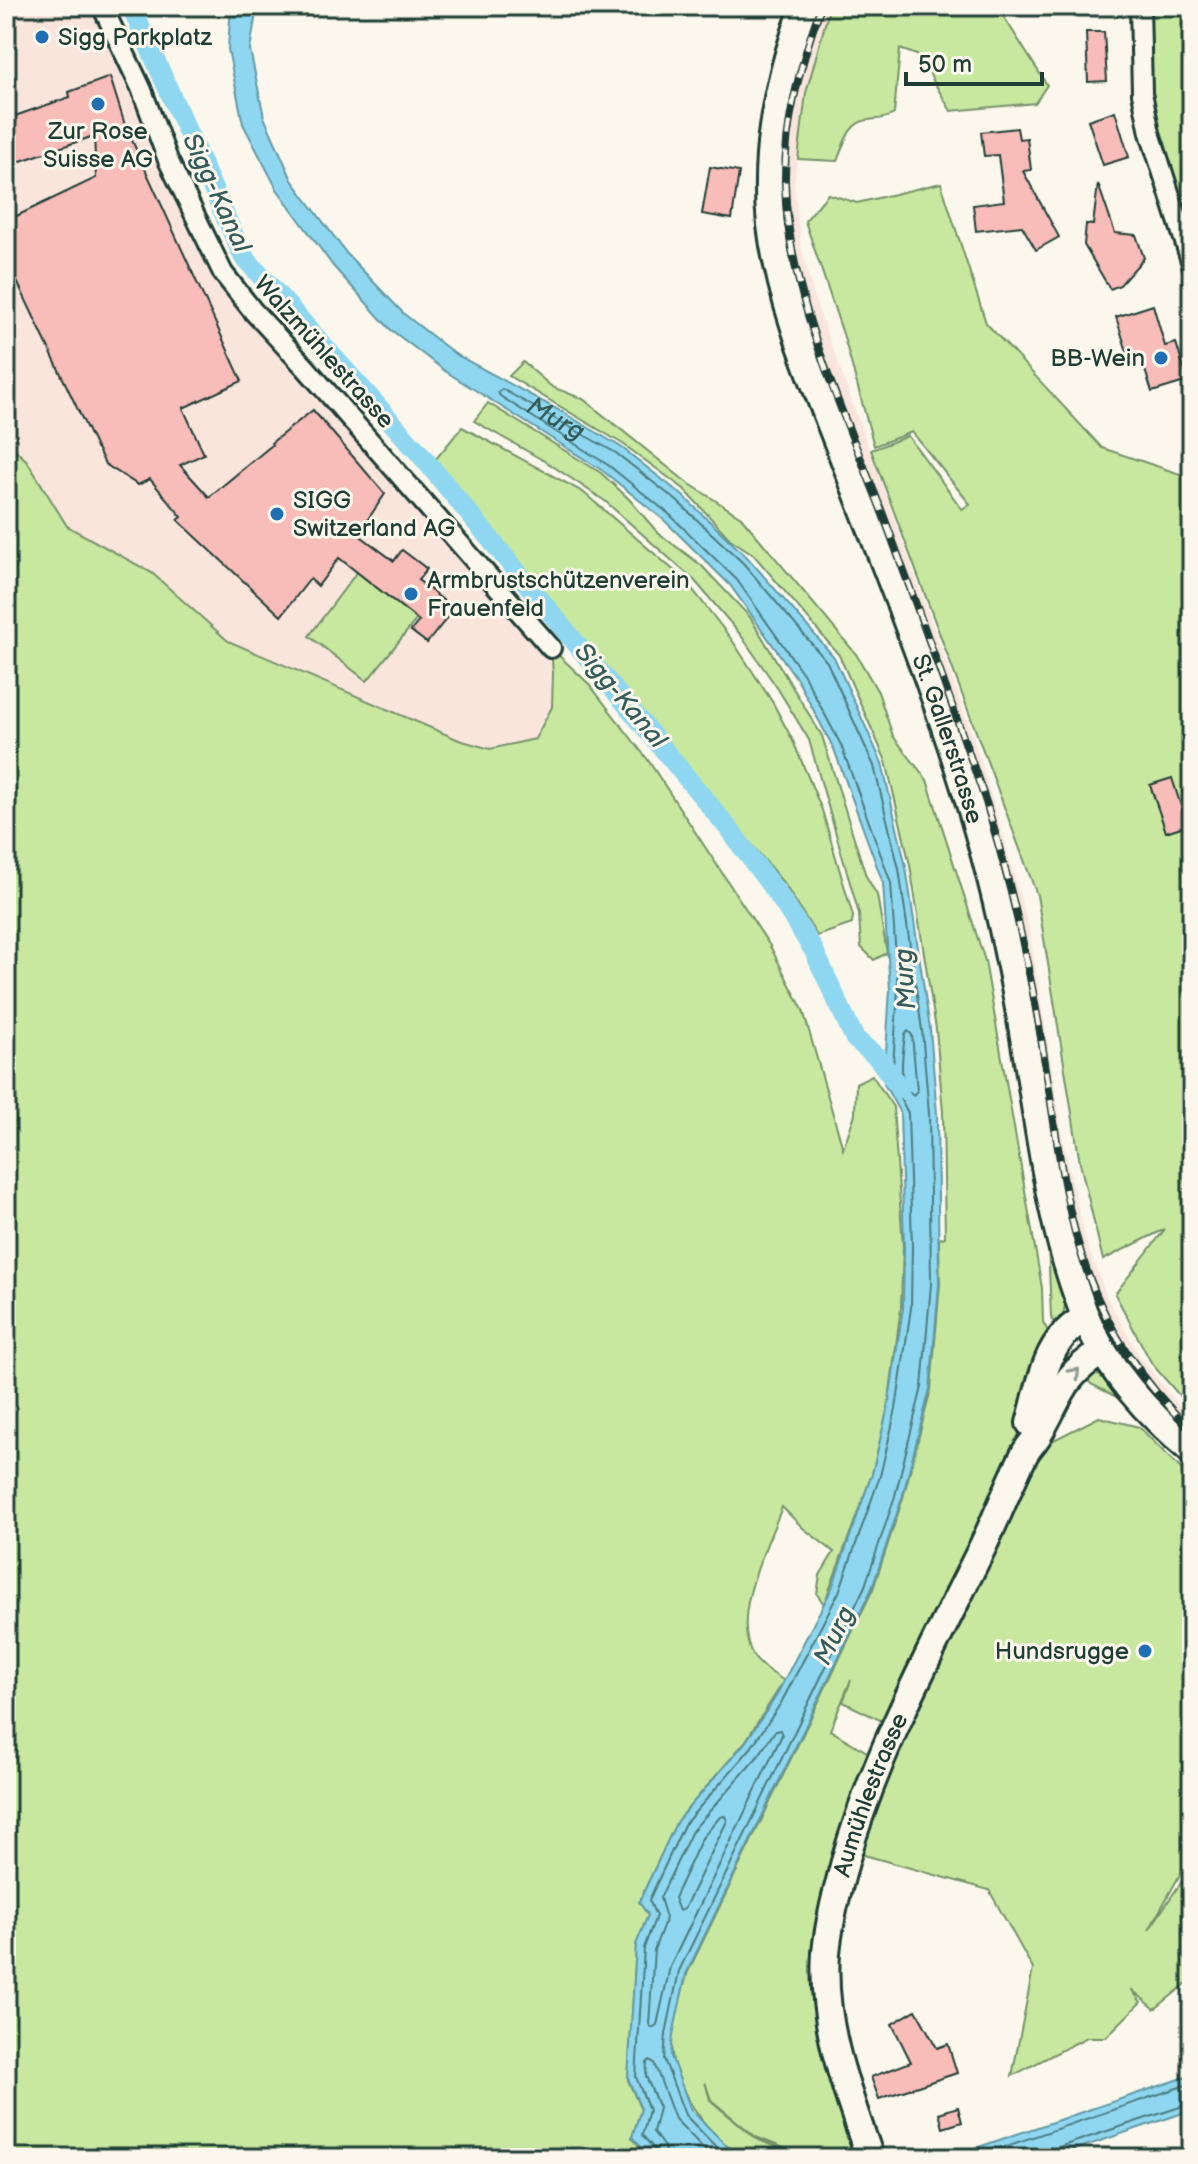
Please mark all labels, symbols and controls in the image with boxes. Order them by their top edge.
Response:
place label: Sigg Parkplatz [58,23,213,52]
marker: Sigg Parkplatz [33,28,51,46]
scale bar [906,36,1042,86]
text: 50 m [918,50,972,79]
marker: Zur Rose Suisse AG [89,95,107,113]
place label: Zur Rose Suisse AG [43,117,153,174]
water label: Sigg-Kanal [175,129,257,258]
street label: Walzmühlestrasse [248,270,400,434]
place label: BB-Wein [1050,344,1145,373]
marker: BB-Wein [1152,349,1170,367]
water label: Murg [521,391,590,448]
place label: SIGG Switzerland AG [293,486,455,543]
marker: SIGG Switzerland AG [268,505,286,523]
place label: Armbrustschützenverein Frauenfeld [427,566,690,623]
marker: Armbrustschützenverein Frauenfeld [402,585,420,603]
water label: Sigg-Kanal [567,637,674,756]
street label: St. Gallerstrasse [906,650,990,827]
water label: Murg [888,947,924,1011]
one-way arrow [1065,1368,1080,1382]
water label: Murg [808,1601,862,1670]
place label: Hundsrugge [995,1637,1129,1666]
marker: Hundsrugge [1136,1642,1154,1660]
street label: Aumühlestrasse [827,1708,914,1880]

